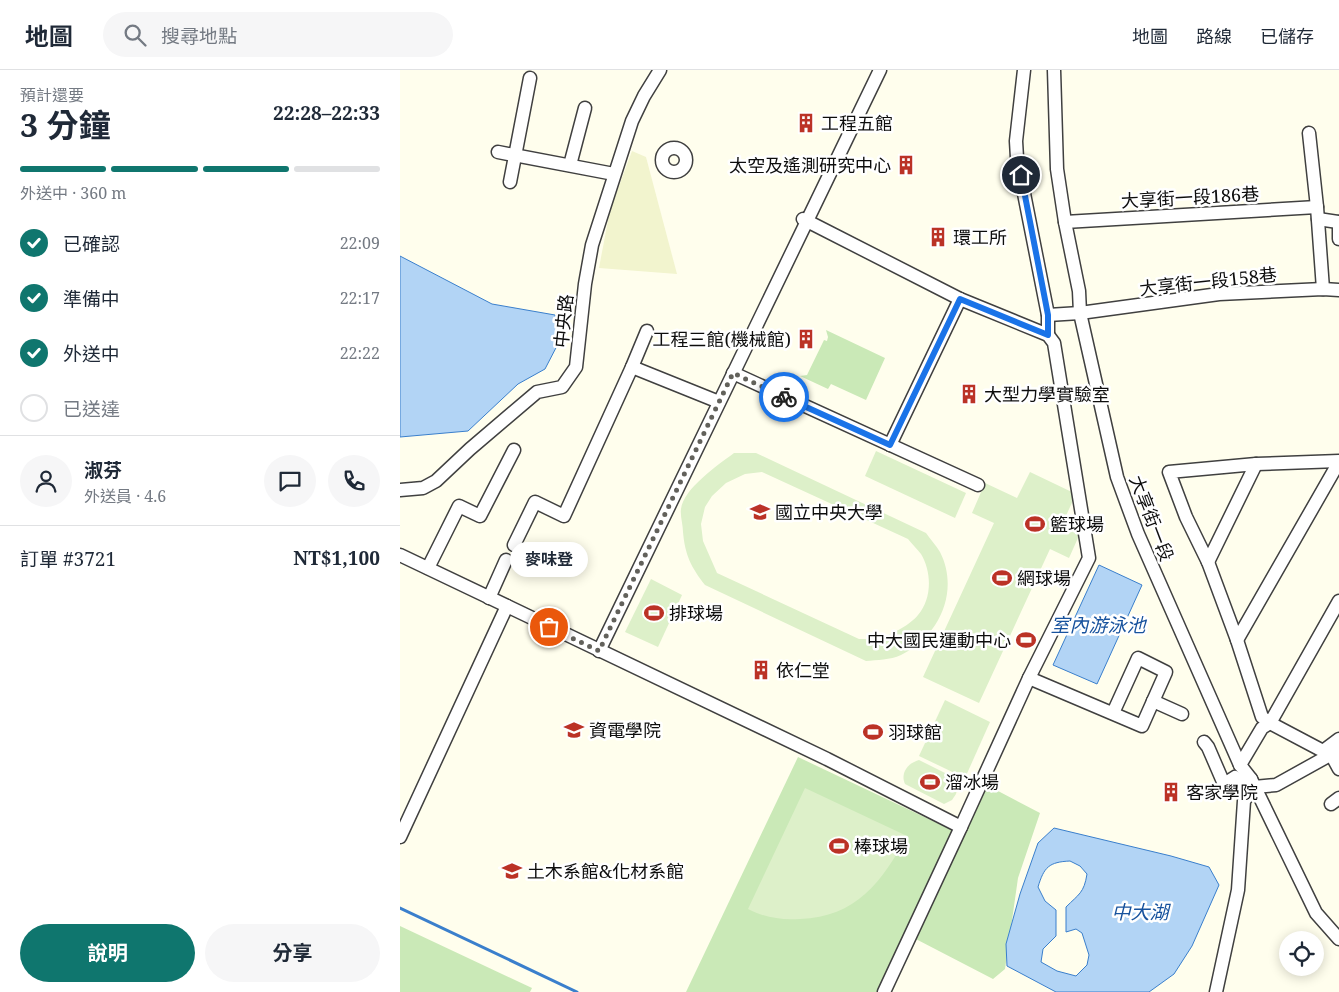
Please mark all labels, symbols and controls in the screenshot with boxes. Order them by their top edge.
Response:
search box [103,12,453,57]
text: 地圖 [25,19,73,52]
icon: search [121,21,149,49]
text: 搜尋地點 [161,23,237,49]
text: 地圖 [1132,24,1168,48]
text: 路線 [1196,24,1232,48]
text: 已儲存 [1260,24,1314,48]
text: 預計還要 [20,84,84,106]
text: 22:28–22:33 [273,100,380,126]
text: 3 分鐘 [20,103,110,146]
place label: 工程五館 [821,111,893,135]
building icon: 工程五館 [795,112,817,134]
place label: 太空及遙測研究中心 [729,153,891,177]
building icon: 太空及遙測研究中心 [895,154,917,176]
pin [1000,154,1042,196]
icon: home [1007,161,1035,189]
street label: 大享街一段186巷 [1120,181,1260,213]
text: 外送中 · 360 m [20,182,126,204]
place label: 環工所 [953,225,1007,249]
building icon: 環工所 [927,226,949,248]
icon: check [20,229,48,257]
text: 已確認 [63,231,120,257]
text: 22:09 [340,232,380,254]
street label: 大享街一段158巷 [1138,262,1278,300]
icon: check [20,284,48,312]
text: 準備中 [63,286,120,312]
text: 22:17 [340,287,380,309]
street label: 中央路 [548,293,578,349]
place label: 工程三館(機械館) [653,327,791,351]
building icon: 工程三館(機械館) [795,328,817,350]
icon: check [20,339,48,367]
text: 外送中 [63,341,120,367]
text: 22:22 [340,342,380,364]
courier [759,372,809,422]
place label: 大型力學實驗室 [984,382,1110,406]
icon: bike [770,383,798,411]
building icon: 大型力學實驗室 [958,383,980,405]
text: 已送達 [63,396,120,422]
button: person [20,455,72,507]
button: chat [264,455,316,507]
button: phone [328,455,380,507]
text: 淑芬 [84,457,122,483]
street label: 大享街一段 [1125,472,1179,564]
text: 外送員 · 4.6 [84,485,166,507]
place label: 國立中央大學 [775,500,883,524]
school or university icon: 國立中央大學 [749,501,771,523]
place label: 籃球場 [1050,512,1104,536]
sports icon: 籃球場 [1024,513,1046,535]
callout: 麥味登 [510,542,588,577]
text: NT$1,100 [293,545,380,571]
text: 訂單 #3721 [20,546,116,572]
text: 麥味登 [525,548,573,570]
place label: 網球場 [1017,566,1071,590]
sports icon: 網球場 [991,567,1013,589]
place label: 排球場 [669,601,723,625]
sports icon: 排球場 [643,602,665,624]
pin [528,606,570,648]
water label: 室內游泳池 [1050,612,1147,638]
icon: bag [535,613,563,641]
place label: 中大國民運動中心 [867,628,1011,652]
sports icon: 中大國民運動中心 [1015,629,1037,651]
place label: 依仁堂 [776,658,830,682]
building icon: 依仁堂 [750,659,772,681]
place label: 資電學院 [589,718,661,742]
school or university icon: 資電學院 [563,719,585,741]
place label: 羽球館 [888,720,942,744]
sports icon: 羽球館 [862,721,884,743]
place label: 溜冰場 [945,770,999,794]
sports icon: 溜冰場 [919,771,941,793]
place label: 客家學院 [1186,780,1258,804]
building icon: 客家學院 [1160,781,1182,803]
place label: 棒球場 [854,834,908,858]
sports icon: 棒球場 [828,835,850,857]
place label: 土木系館&化材系館 [527,859,684,883]
school or university icon: 土木系館&化材系館 [501,860,523,882]
water label: 中大湖 [1111,899,1171,925]
button: 說明 [20,924,195,982]
button: 分享 [205,924,380,982]
map controls [1279,931,1324,976]
button: locate [1279,931,1324,976]

